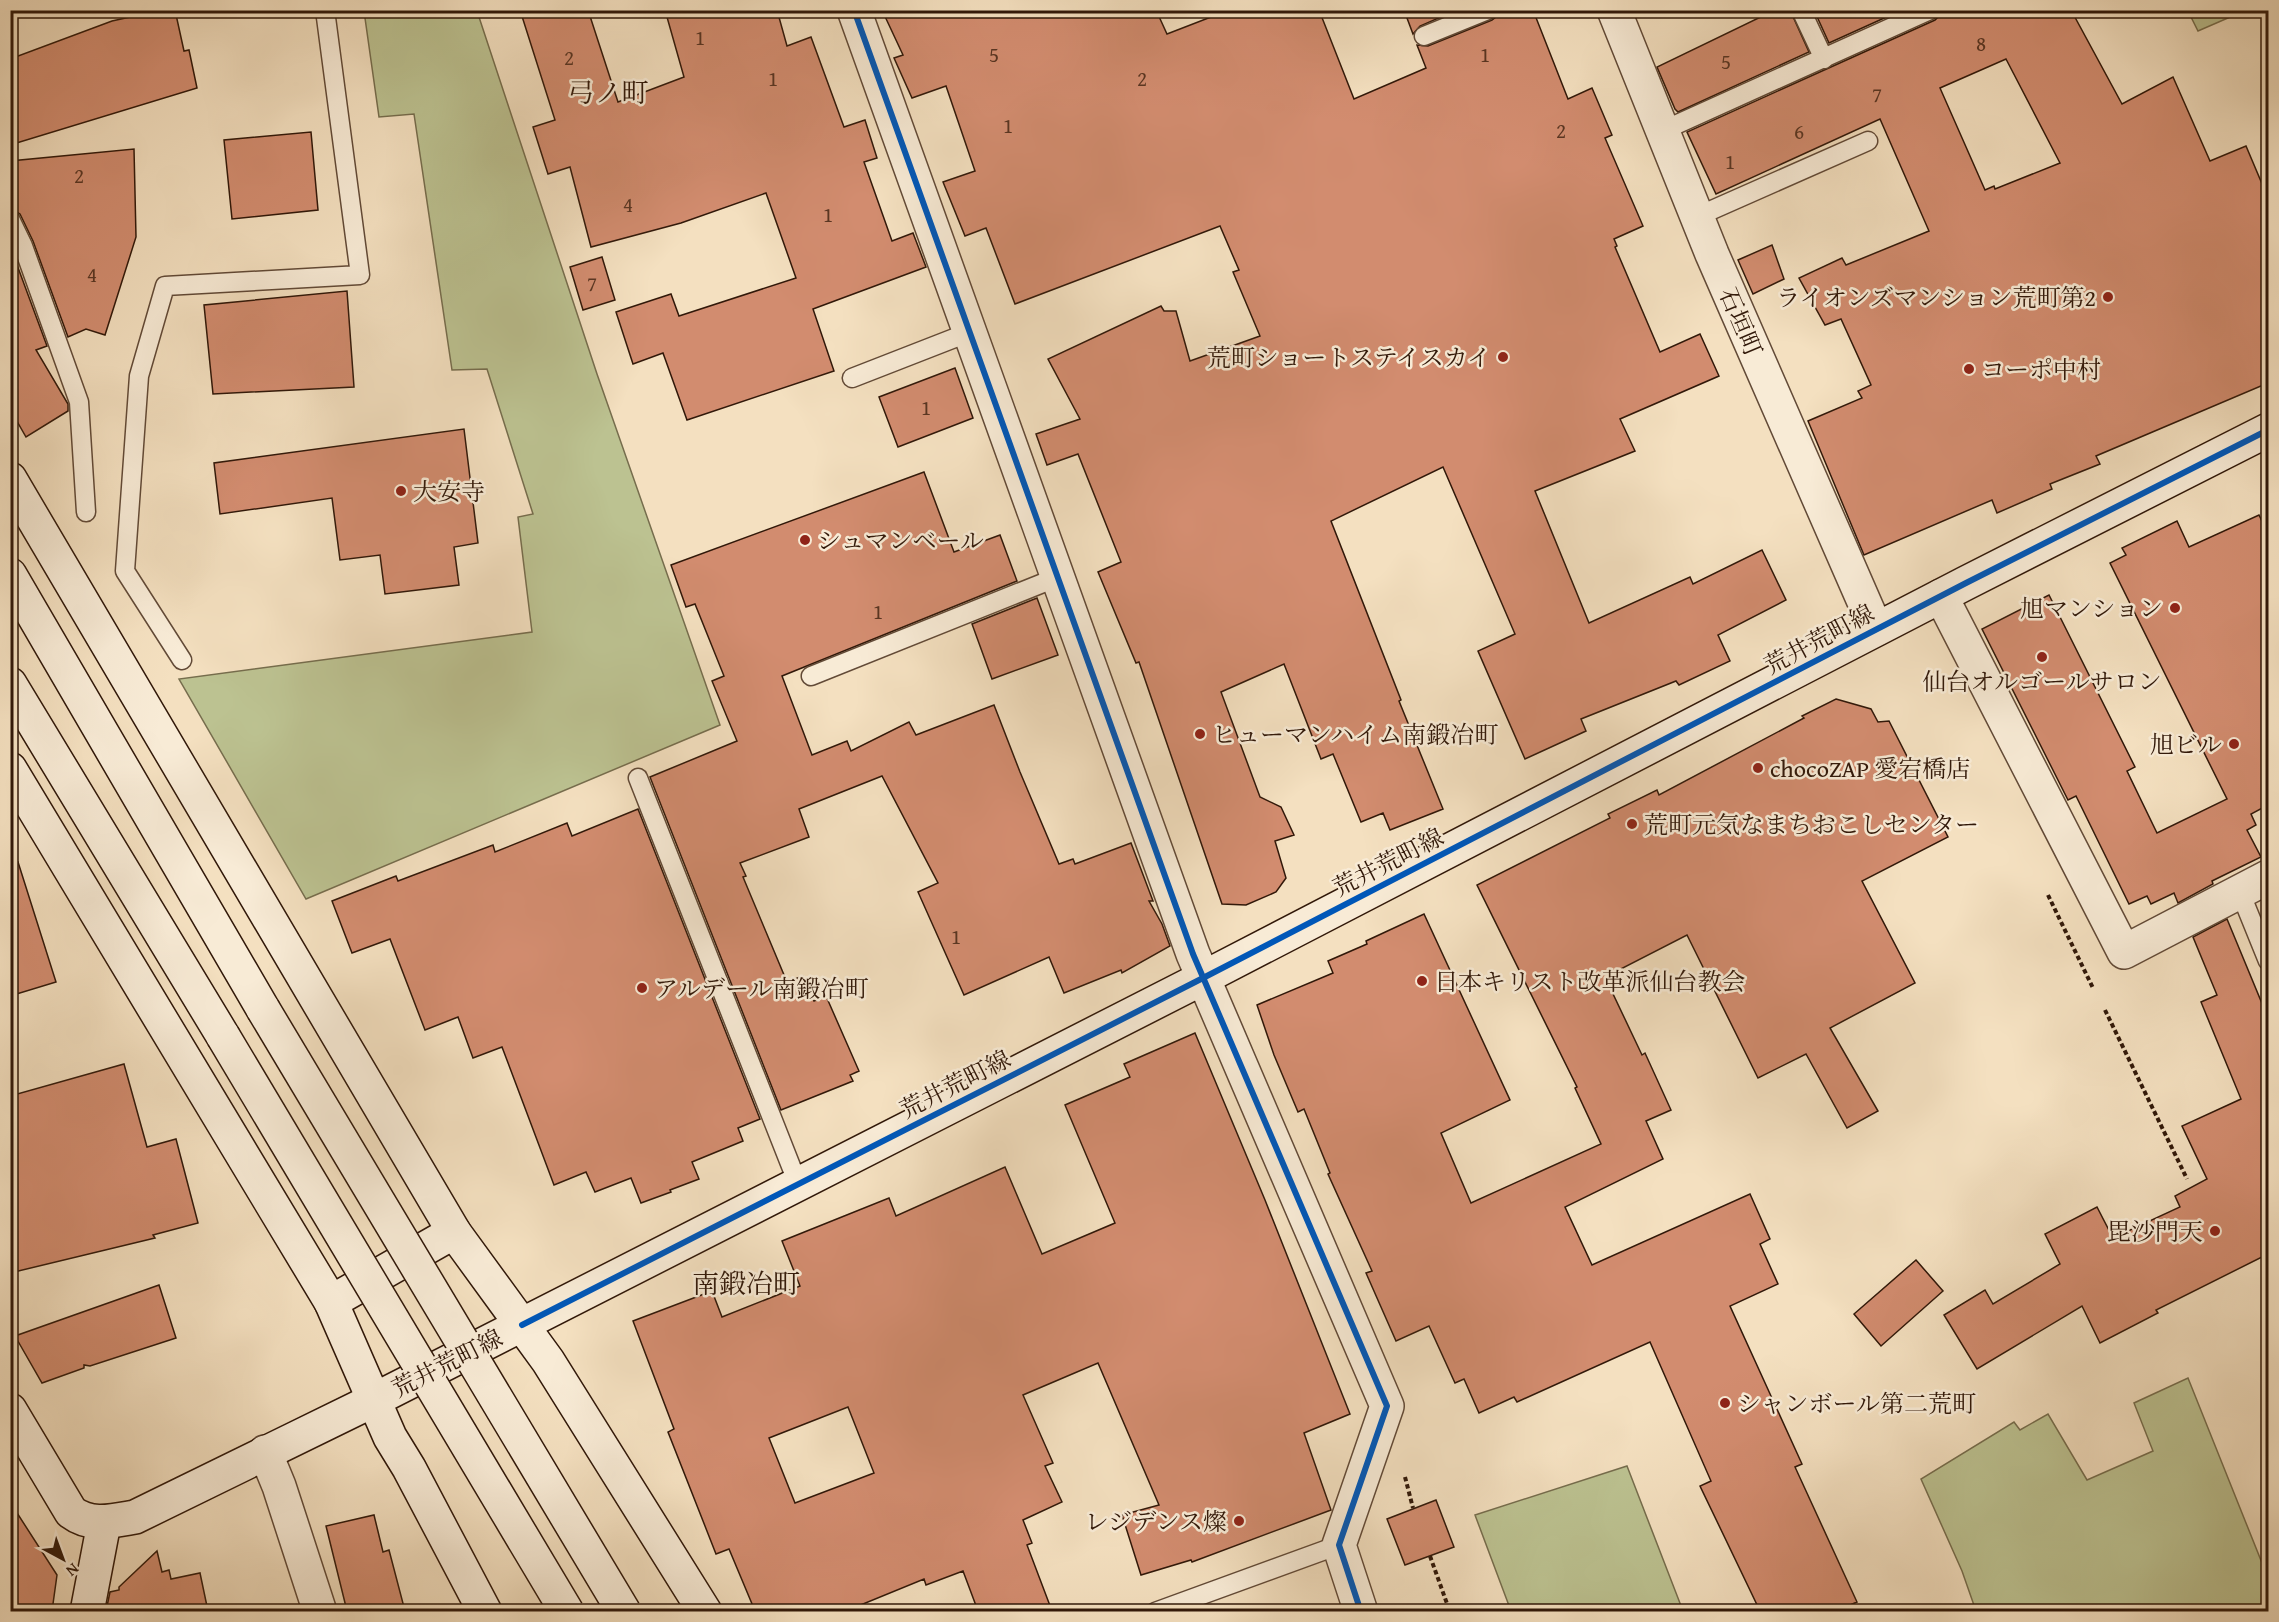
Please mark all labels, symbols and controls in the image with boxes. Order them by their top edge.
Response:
house number: 1 [695,22,705,53]
house number: 8 [1976,28,1986,59]
house number: 5 [989,39,999,70]
house number: 1 [1480,39,1490,70]
house number: 2 [564,42,574,73]
house number: 5 [1721,46,1731,77]
house number: 1 [768,63,778,94]
house number: 2 [1137,63,1147,94]
district label: 弓ノ町 [568,72,649,112]
house number: 7 [1872,79,1882,110]
house number: 1 [1003,110,1013,141]
house number: 2 [1556,115,1566,146]
house number: 6 [1794,116,1804,147]
house number: 1 [1725,146,1735,177]
house number: 2 [74,160,84,191]
house number: 4 [623,189,633,220]
house number: 1 [823,199,833,230]
house number: 4 [87,259,97,290]
house number: 7 [587,268,597,299]
place label: ライオンズマンション荒町第2 [1776,280,2096,315]
street label: 石垣町 [1711,282,1771,362]
marker: ライオンズマンション荒町第2 [2101,290,2115,304]
place label: 荒町ショートステイスカイ [1207,340,1491,375]
marker: 荒町ショートステイスカイ [1496,350,1510,364]
place label: コーポ中村 [1981,352,2101,387]
marker: コーポ中村 [1962,362,1976,376]
house number: 1 [921,392,931,423]
place label: 大安寺 [413,474,485,509]
marker: 大安寺 [394,484,408,498]
place label: シュマンベール [817,523,984,558]
marker: シュマンベール [798,533,812,547]
place label: 旭マンション [2020,591,2163,626]
street label: 荒井荒町線 [1758,595,1880,683]
house number: 1 [873,596,883,627]
marker: 旭マンション [2168,601,2182,615]
marker: 仙台オルゴールサロン [2035,650,2049,664]
place label: 仙台オルゴールサロン [1922,664,2162,699]
place label: ヒューマンハイム南鍛冶町 [1212,717,1498,752]
marker: ヒューマンハイム南鍛冶町 [1193,727,1207,741]
place label: 旭ビル [2150,727,2222,762]
marker: 旭ビル [2227,737,2241,751]
place label: chocoZAP 愛宕橋店 [1770,751,1970,786]
marker: chocoZAP 愛宕橋店 [1751,761,1765,775]
place label: 荒町元気なまちおこしセンター [1644,807,1979,842]
marker: 荒町元気なまちおこしセンター [1625,817,1639,831]
street label: 荒井荒町線 [1327,819,1449,905]
house number: 1 [951,921,961,952]
place label: 日本キリスト改革派仙台教会 [1434,964,1746,999]
place label: アルデール南鍛冶町 [654,971,869,1006]
marker: 日本キリスト改革派仙台教会 [1415,974,1429,988]
marker: アルデール南鍛冶町 [635,981,649,995]
street label: 荒井荒町線 [894,1041,1016,1127]
place label: 毘沙門天 [2107,1214,2203,1249]
marker: 毘沙門天 [2208,1224,2222,1238]
district label: 南鍛冶町 [692,1263,800,1303]
street label: 荒井荒町線 [386,1320,508,1406]
place label: シャンボール第二荒町 [1737,1386,1976,1421]
marker: シャンボール第二荒町 [1718,1396,1732,1410]
place label: レジデンス燦 [1085,1504,1227,1539]
marker: レジデンス燦 [1232,1514,1246,1528]
north arrow [33,1529,93,1589]
text: N [61,1558,85,1583]

